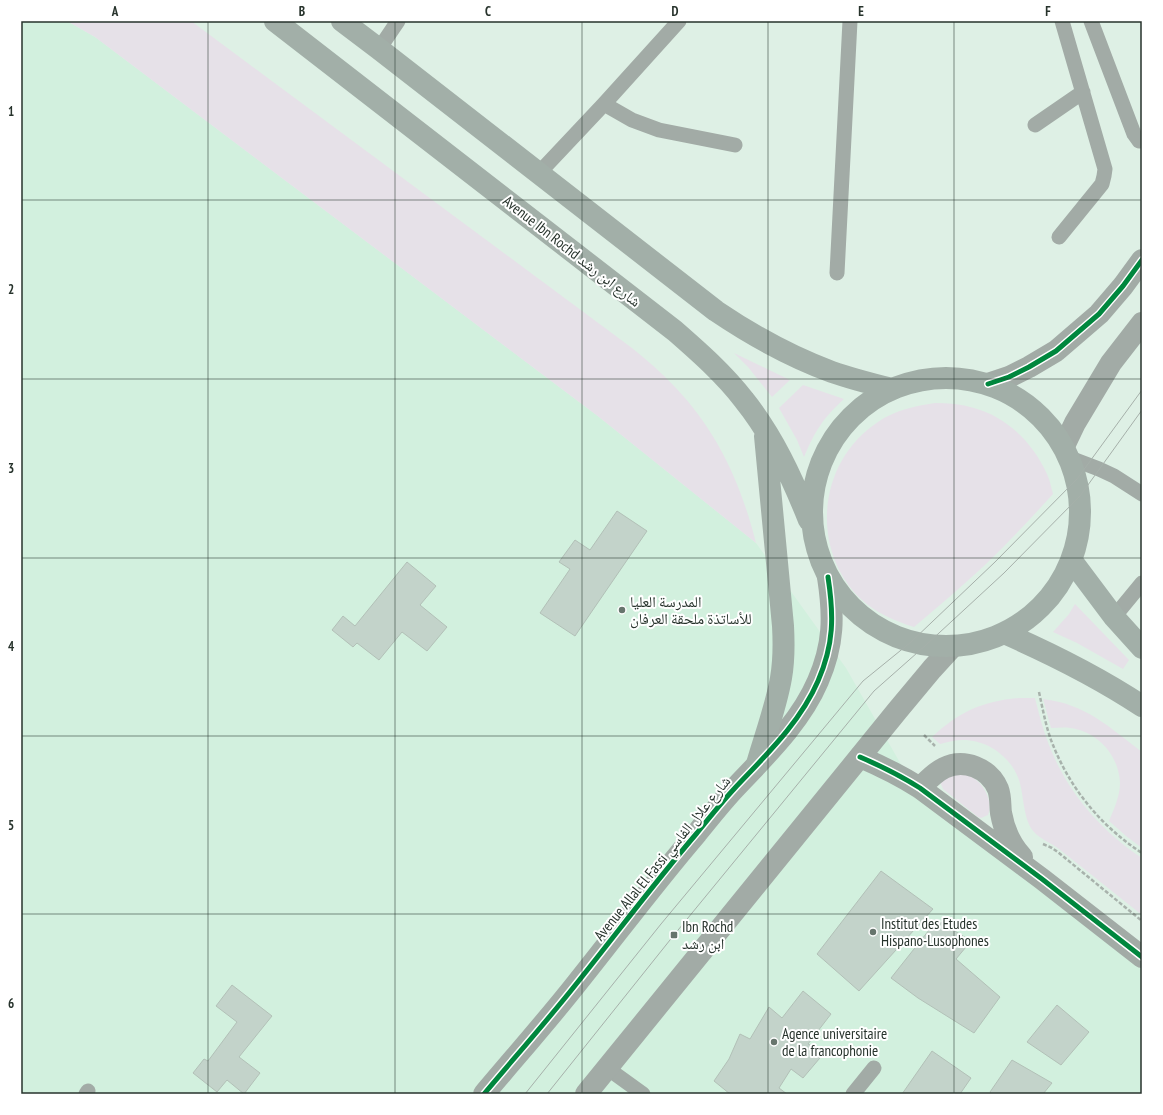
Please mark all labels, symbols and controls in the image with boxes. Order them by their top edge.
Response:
text: A [111,3,119,20]
text: B [299,3,305,20]
text: C [485,3,491,20]
text: D [672,3,679,20]
text: E [858,3,864,20]
text: F [1045,3,1051,20]
text: 1 [8,103,14,120]
street label: Avenue Ibn Rochd شارع ابن رشد [499,191,645,312]
text: 2 [8,281,14,298]
text: 3 [8,460,14,477]
place label: المدرسة العليا للأساتذة ملحقة العرفان [630,592,752,629]
marker: المدرسة العليا للأساتذة ملحقة العرفان [617,605,627,615]
text: 4 [8,638,15,655]
street label: Avenue Allal El Fassi شارع علال الفاسي [590,772,737,946]
text: 5 [8,817,14,834]
place label: Institut des Etudes Hispano-Lusophones [881,914,989,950]
place label: Ibn Rochd ابن رشد [682,917,733,954]
marker: Institut des Etudes Hispano-Lusophones [868,927,878,937]
marker: Ibn Rochd ابن رشد [669,930,679,940]
text: 6 [8,995,14,1012]
place label: Agence universitaire de la francophonie [782,1024,887,1060]
marker: Agence universitaire de la francophonie [769,1037,779,1047]

